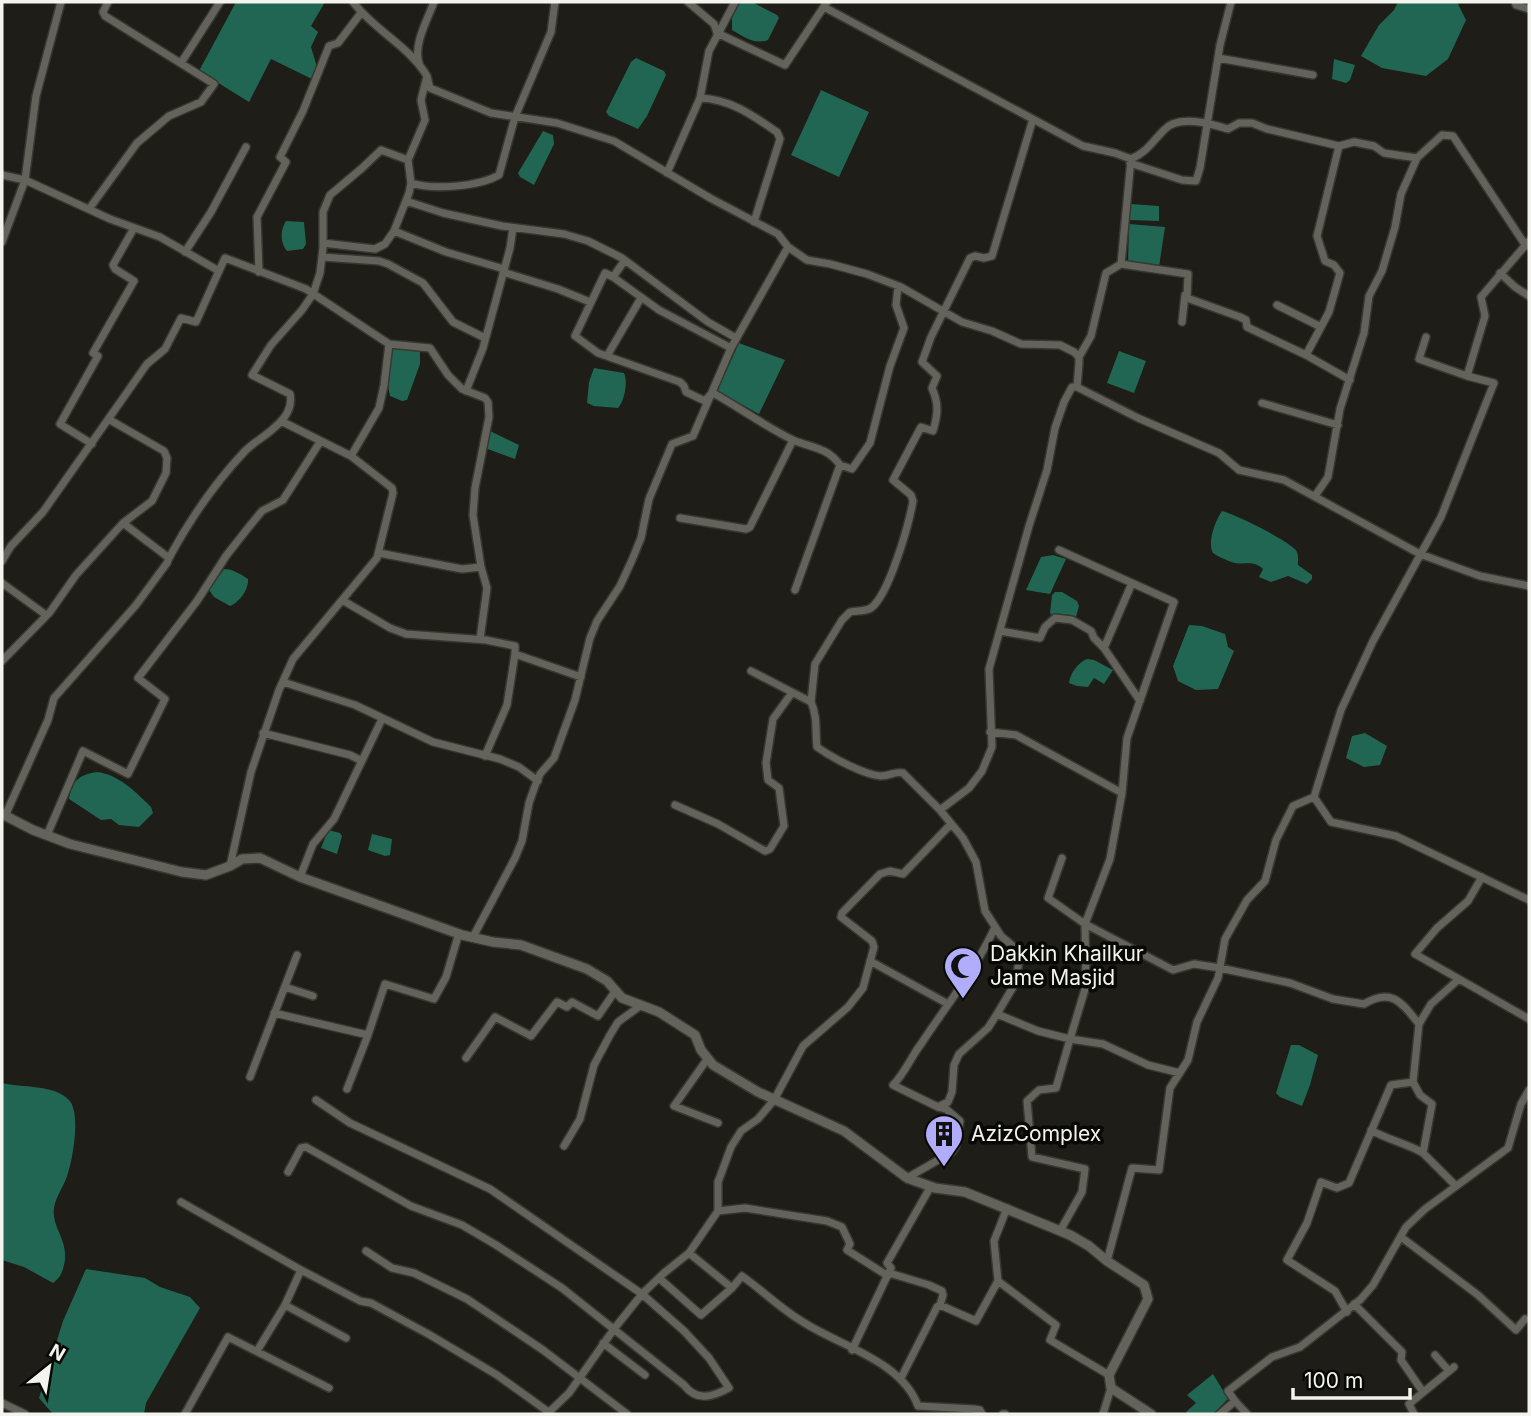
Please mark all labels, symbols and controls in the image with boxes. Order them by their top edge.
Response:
place label: Dakkin Khailkur Jame Masjid [990,941,1144,990]
mosque icon: Dakkin Khailkur Jame Masjid [942,945,984,1000]
building icon: AzizComplex [923,1113,965,1168]
place label: AzizComplex [971,1121,1101,1146]
north arrow [14,1332,84,1402]
text: N [45,1339,69,1366]
scale bar [1293,1356,1410,1400]
text: 100 m [1304,1368,1363,1393]

